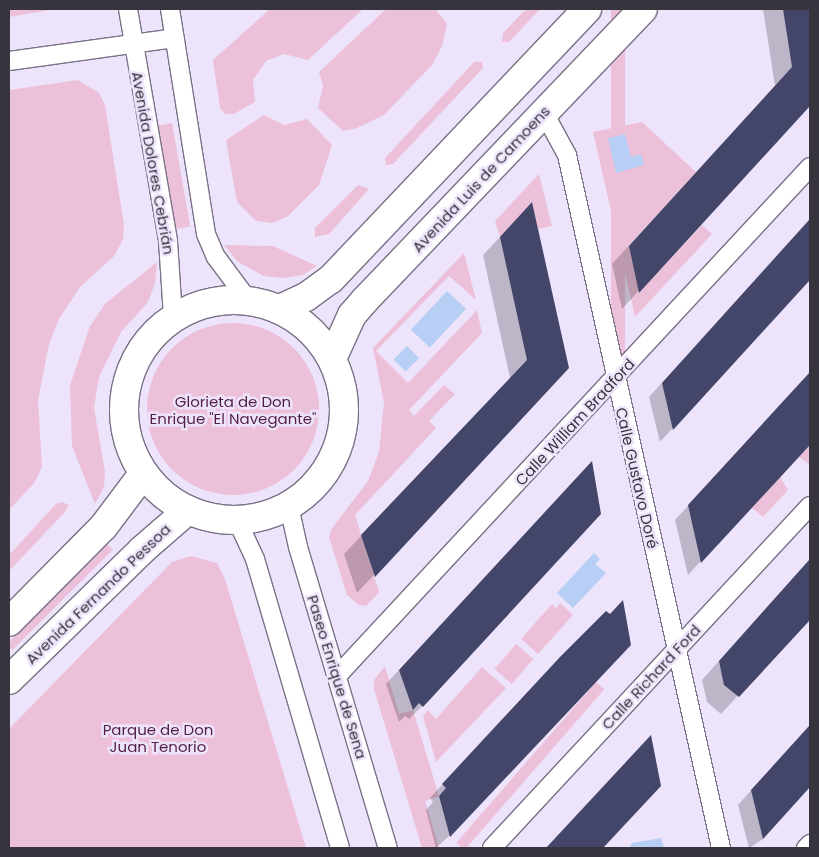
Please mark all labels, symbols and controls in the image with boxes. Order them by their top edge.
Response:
street label: Avenida Dolores Cebrián [128,70,178,256]
street label: Avenida Luis de Camoens [408,102,554,256]
street label: Calle William Bradford [512,355,638,489]
park label: Glorieta de Don Enrique "El Navegante" [150,392,316,427]
street label: Calle Gustavo Doré [612,406,662,550]
street label: Avenida Fernando Pessoa [22,520,174,668]
street label: Paseo Enrique de Sena [303,593,371,761]
street label: Calle Richard Ford [598,621,704,733]
park label: Parque de Don Juan Tenorio [103,720,213,755]

